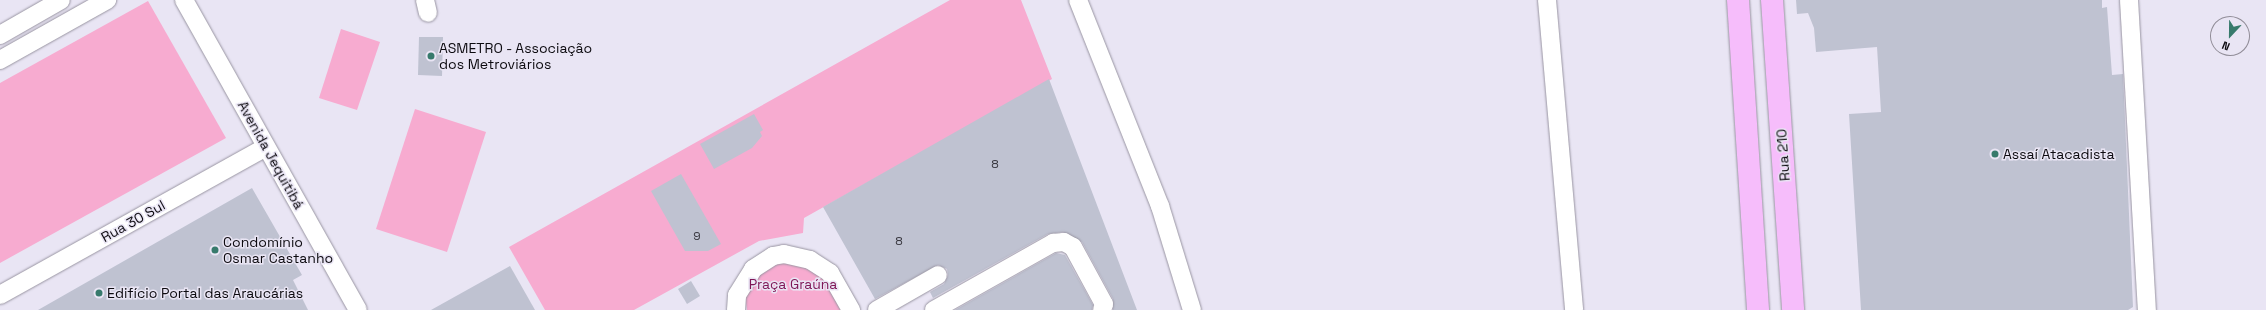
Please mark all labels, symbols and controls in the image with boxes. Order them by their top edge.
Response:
north arrow [2210,16,2250,56]
text: N [2220,38,2232,54]
place label: ASMETRO - Associação dos Metroviários [439,40,593,72]
marker: ASMETRO - Associação dos Metroviários [426,51,436,61]
street label: Avenida Jequitibá [234,98,308,212]
street label: Rua 210 [1773,128,1793,182]
place label: Assaí Atacadista [2003,146,2115,162]
marker: Assaí Atacadista [1990,149,2000,159]
house number: 8 [991,158,999,172]
street label: Rua 30 Sul [98,197,168,245]
house number: 9 [693,230,701,244]
place label: Condomínio Osmar Castanho [223,234,333,266]
house number: 8 [895,235,903,249]
marker: Condomínio Osmar Castanho [210,245,220,255]
park label: Praça Graúna [749,276,837,292]
place label: Edifício Portal das Araucárias [107,285,303,301]
marker: Edifício Portal das Araucárias [94,288,104,298]

